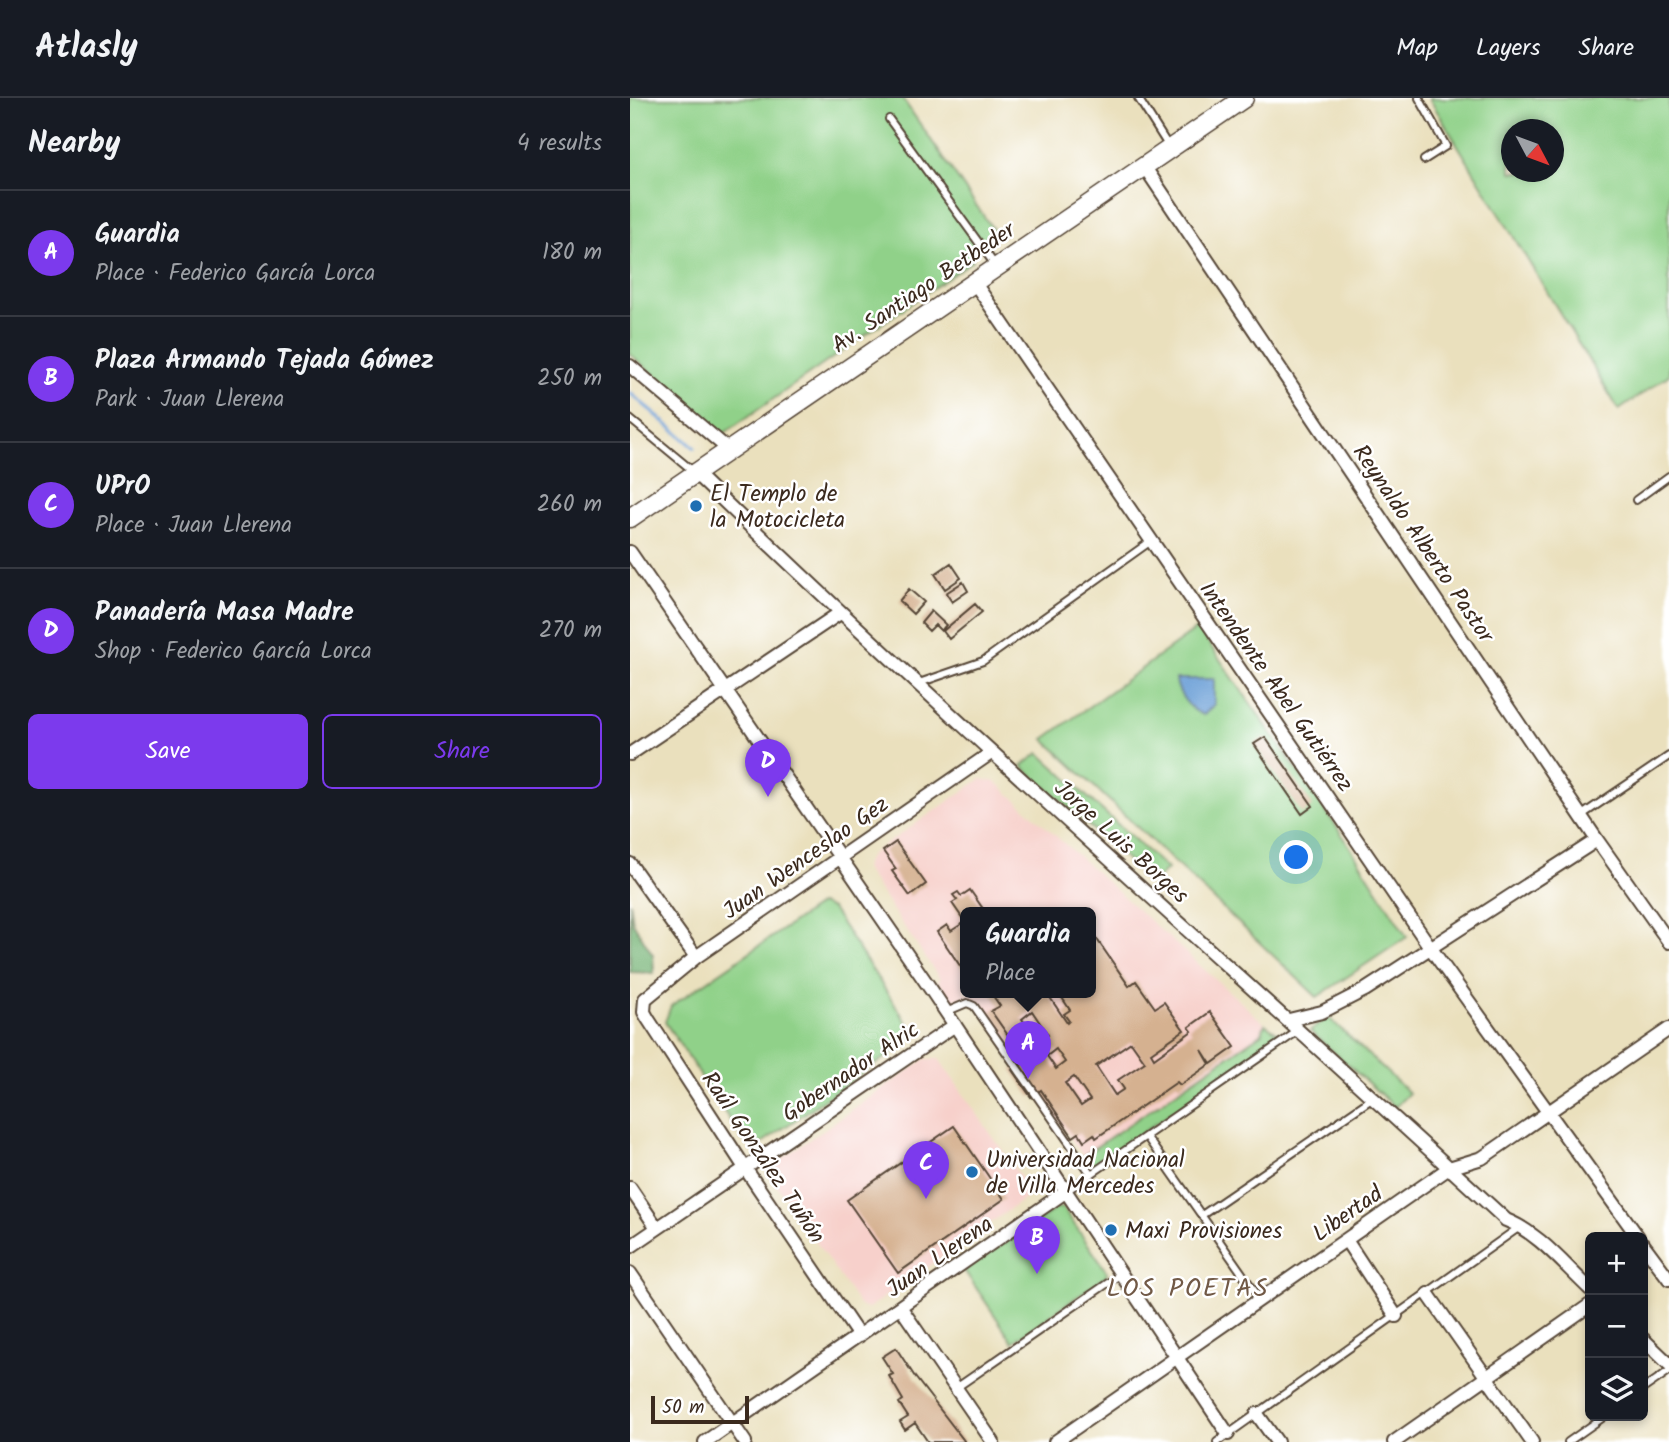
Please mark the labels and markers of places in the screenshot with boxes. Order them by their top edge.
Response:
place label: El Templo de la Motocicleta [710,477,845,539]
marker: El Templo de la Motocicleta [688,498,704,514]
pin: D [745,739,791,797]
pin: A [1005,1021,1051,1079]
pin: C [903,1141,949,1199]
place label: Universidad Nacional de Villa Mercedes [986,1143,1185,1205]
marker: Universidad Nacional de Villa Mercedes [964,1164,980,1180]
place label: Maxi Provisiones [1125,1214,1282,1250]
pin: B [1014,1216,1060,1274]
marker: Maxi Provisiones [1103,1222,1119,1238]

